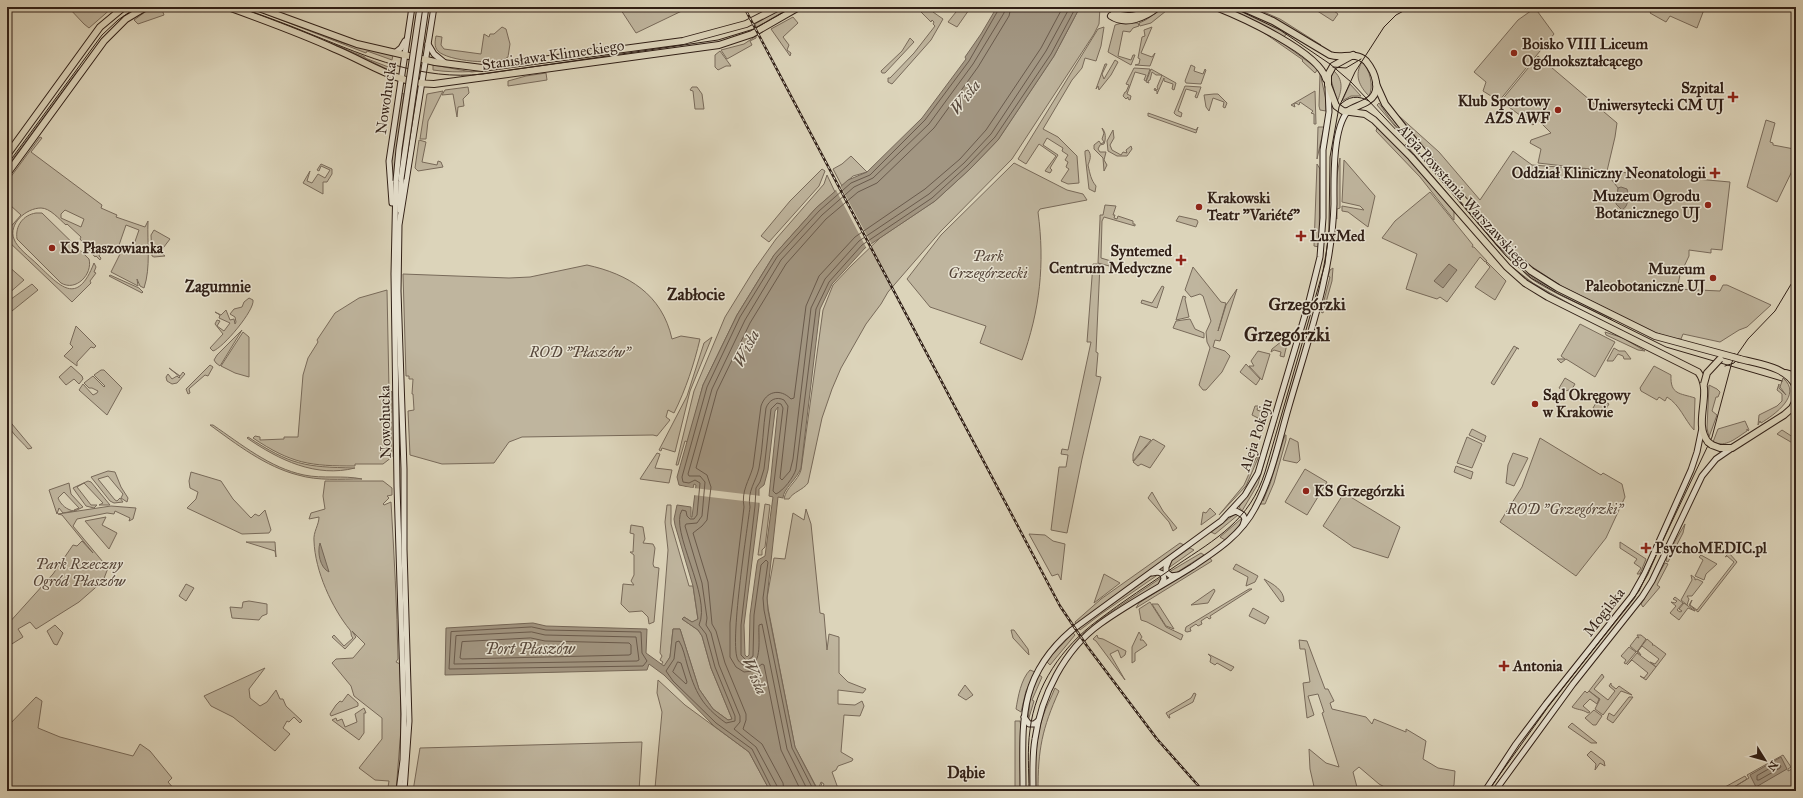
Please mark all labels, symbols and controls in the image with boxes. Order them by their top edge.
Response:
place label: Boisko VIII Liceum Ogólnokształcącego [1522,35,1649,71]
street label: Stanisława Klimeckiego [481,36,626,74]
marker: Boisko VIII Liceum Ogólnokształcącego [1509,48,1519,58]
street label: Nowohucka [372,60,400,136]
water label: Wisła [946,76,985,118]
place label: Szpital Uniwersytecki CM UJ [1587,79,1725,115]
marker: Szpital Uniwersytecki CM UJ [1727,91,1739,103]
place label: Klub Sportowy AZS AWF [1458,92,1551,127]
marker: Klub Sportowy AZS AWF [1553,105,1563,115]
street label: Aleja Powstania Warszawskiego [1393,120,1534,274]
place label: Oddział Kliniczny Neonatologii [1512,164,1707,183]
marker: Oddział Kliniczny Neonatologii [1709,167,1721,179]
place label: Muzeum Ogrodu Botanicznego UJ [1593,187,1701,223]
place label: Krakowski Teatr "Variété" [1206,189,1300,224]
marker: Muzeum Ogrodu Botanicznego UJ [1703,200,1713,210]
marker: Krakowski Teatr "Variété" [1194,202,1204,212]
place label: LuxMed [1310,227,1365,245]
marker: LuxMed [1295,230,1307,242]
place label: KS Płaszowianka [60,239,164,257]
place label: Syntemed Centrum Medyczne [1049,242,1173,278]
marker: KS Płaszowianka [47,243,57,253]
park label: Park Grzegórzecki [948,247,1028,282]
marker: Syntemed Centrum Medyczne [1175,254,1187,266]
place label: Muzeum Paleobotaniczne UJ [1585,260,1706,296]
marker: Muzeum Paleobotaniczne UJ [1708,273,1718,283]
district label: Zagumnie [185,277,251,297]
district label: Zabłocie [667,284,725,305]
district label: Grzegórzki [1268,294,1346,315]
district label: Grzegórzki [1244,323,1331,347]
water label: Wisła [729,326,763,369]
park label: ROD "Płaszów" [528,343,633,361]
street label: Nowohucka [375,385,395,459]
place label: Sąd Okręgowy w Krakowie [1542,386,1631,421]
street label: Aleja Pokoju [1235,396,1276,475]
marker: Sąd Okręgowy w Krakowie [1530,399,1540,409]
place label: KS Grzegórzki [1314,482,1405,501]
marker: KS Grzegórzki [1301,486,1311,496]
park label: ROD "Grzegórzki" [1506,500,1625,518]
place label: PsychoMEDIC.pl [1655,539,1768,558]
marker: PsychoMEDIC.pl [1640,542,1652,554]
park label: Park Rzeczny Ogród Płaszów [33,555,126,590]
street label: Mogilska [1579,584,1629,640]
water label: Port Płaszów [485,639,577,658]
water label: Wisła [738,655,772,698]
place label: Antonia [1512,657,1563,675]
marker: Antonia [1498,660,1510,672]
north arrow [1745,740,1785,780]
text: N [1764,758,1781,774]
district label: Dąbie [947,763,985,782]

